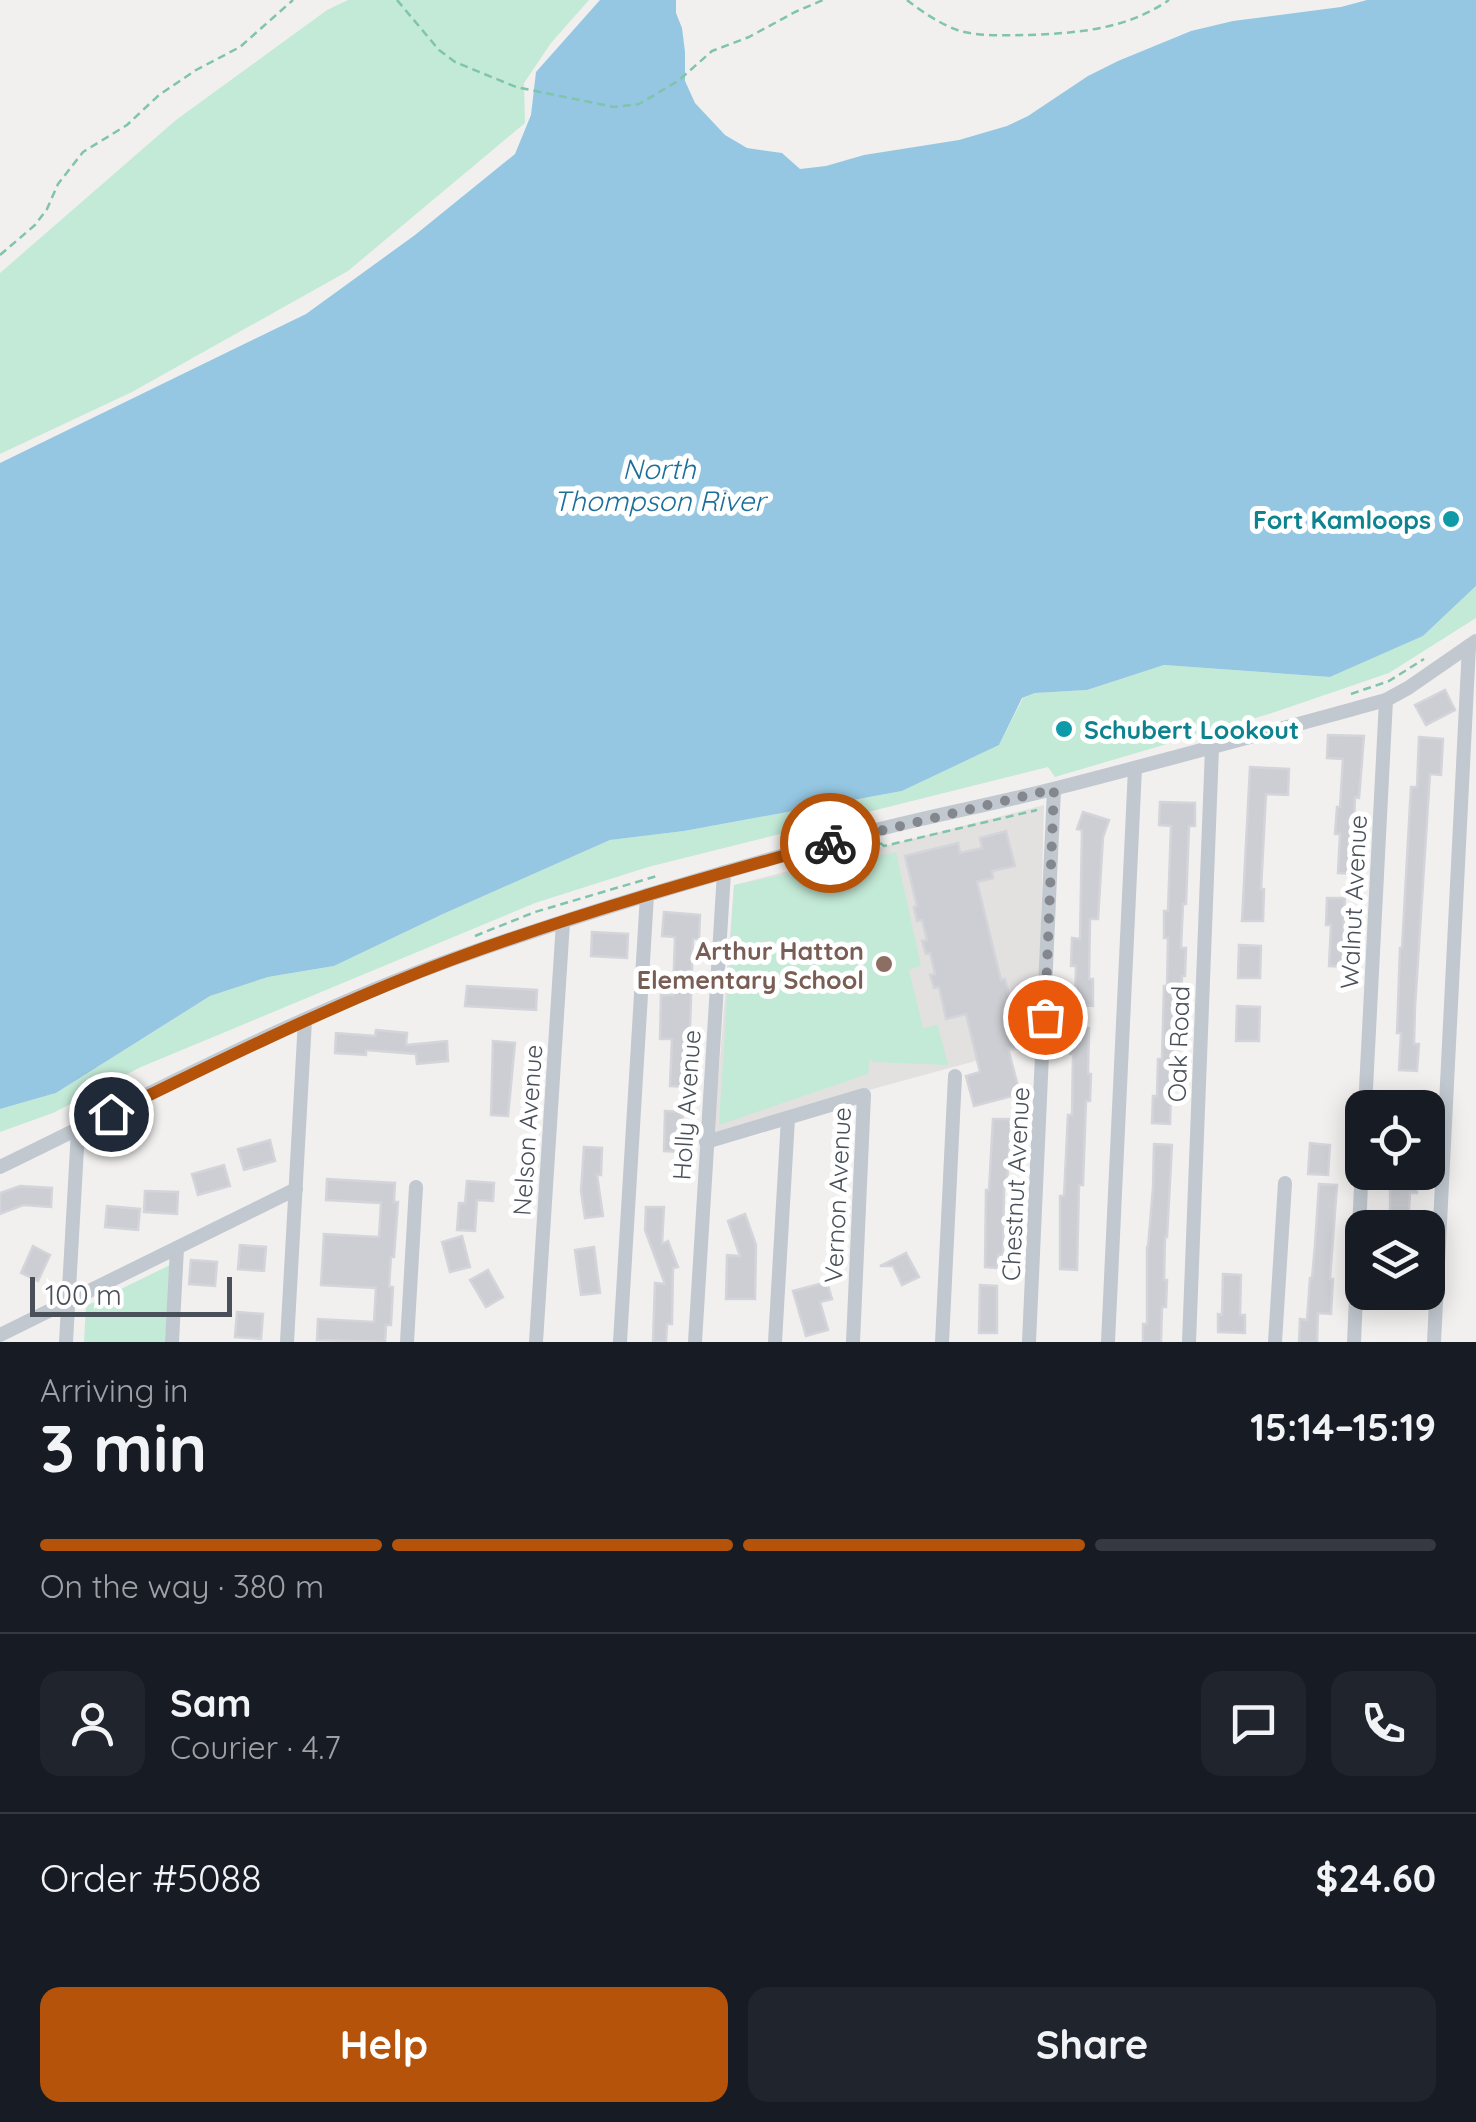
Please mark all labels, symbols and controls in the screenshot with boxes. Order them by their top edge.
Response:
water label: North Thompson River [553,451,768,518]
place label: Fort Kamloops [1253,504,1431,535]
marker: Fort Kamloops [1440,508,1462,530]
place label: Schubert Lookout [1084,714,1299,745]
marker: Schubert Lookout [1053,718,1075,740]
courier [780,793,880,893]
street label: Walnut Avenue [1333,814,1373,990]
icon: bike [803,816,858,871]
place label: Arthur Hatton Elementary School [637,935,864,995]
marker: Arthur Hatton Elementary School [873,953,895,975]
pin [1003,975,1088,1060]
street label: Oak Road [1160,985,1196,1103]
icon: bag [1018,990,1073,1045]
street label: Holly Avenue [665,1029,707,1181]
street label: Nelson Avenue [506,1043,548,1217]
pin [69,1072,154,1157]
street label: Chestnut Avenue [994,1086,1036,1282]
icon: home [84,1087,139,1142]
map controls [1345,1090,1445,1310]
button: locate [1345,1090,1445,1190]
street label: Vernon Avenue [817,1106,857,1284]
button: layers [1345,1210,1445,1310]
scale bar [30,1272,232,1316]
text: 100 m [45,1277,122,1312]
text: Arriving in [40,1370,189,1410]
text: 15:14–15:19 [1250,1403,1436,1451]
text: 3 min [40,1407,207,1488]
text: On the way · 380 m [40,1566,324,1606]
button: person [40,1671,145,1776]
button: chat [1201,1671,1306,1776]
button: phone [1331,1671,1436,1776]
text: Sam [170,1679,252,1727]
text: Courier · 4.7 [170,1727,341,1767]
text: Order #5088 [40,1854,262,1902]
text: $24.60 [1316,1854,1436,1902]
button: Help [40,1987,728,2102]
button: Share [748,1987,1436,2102]

